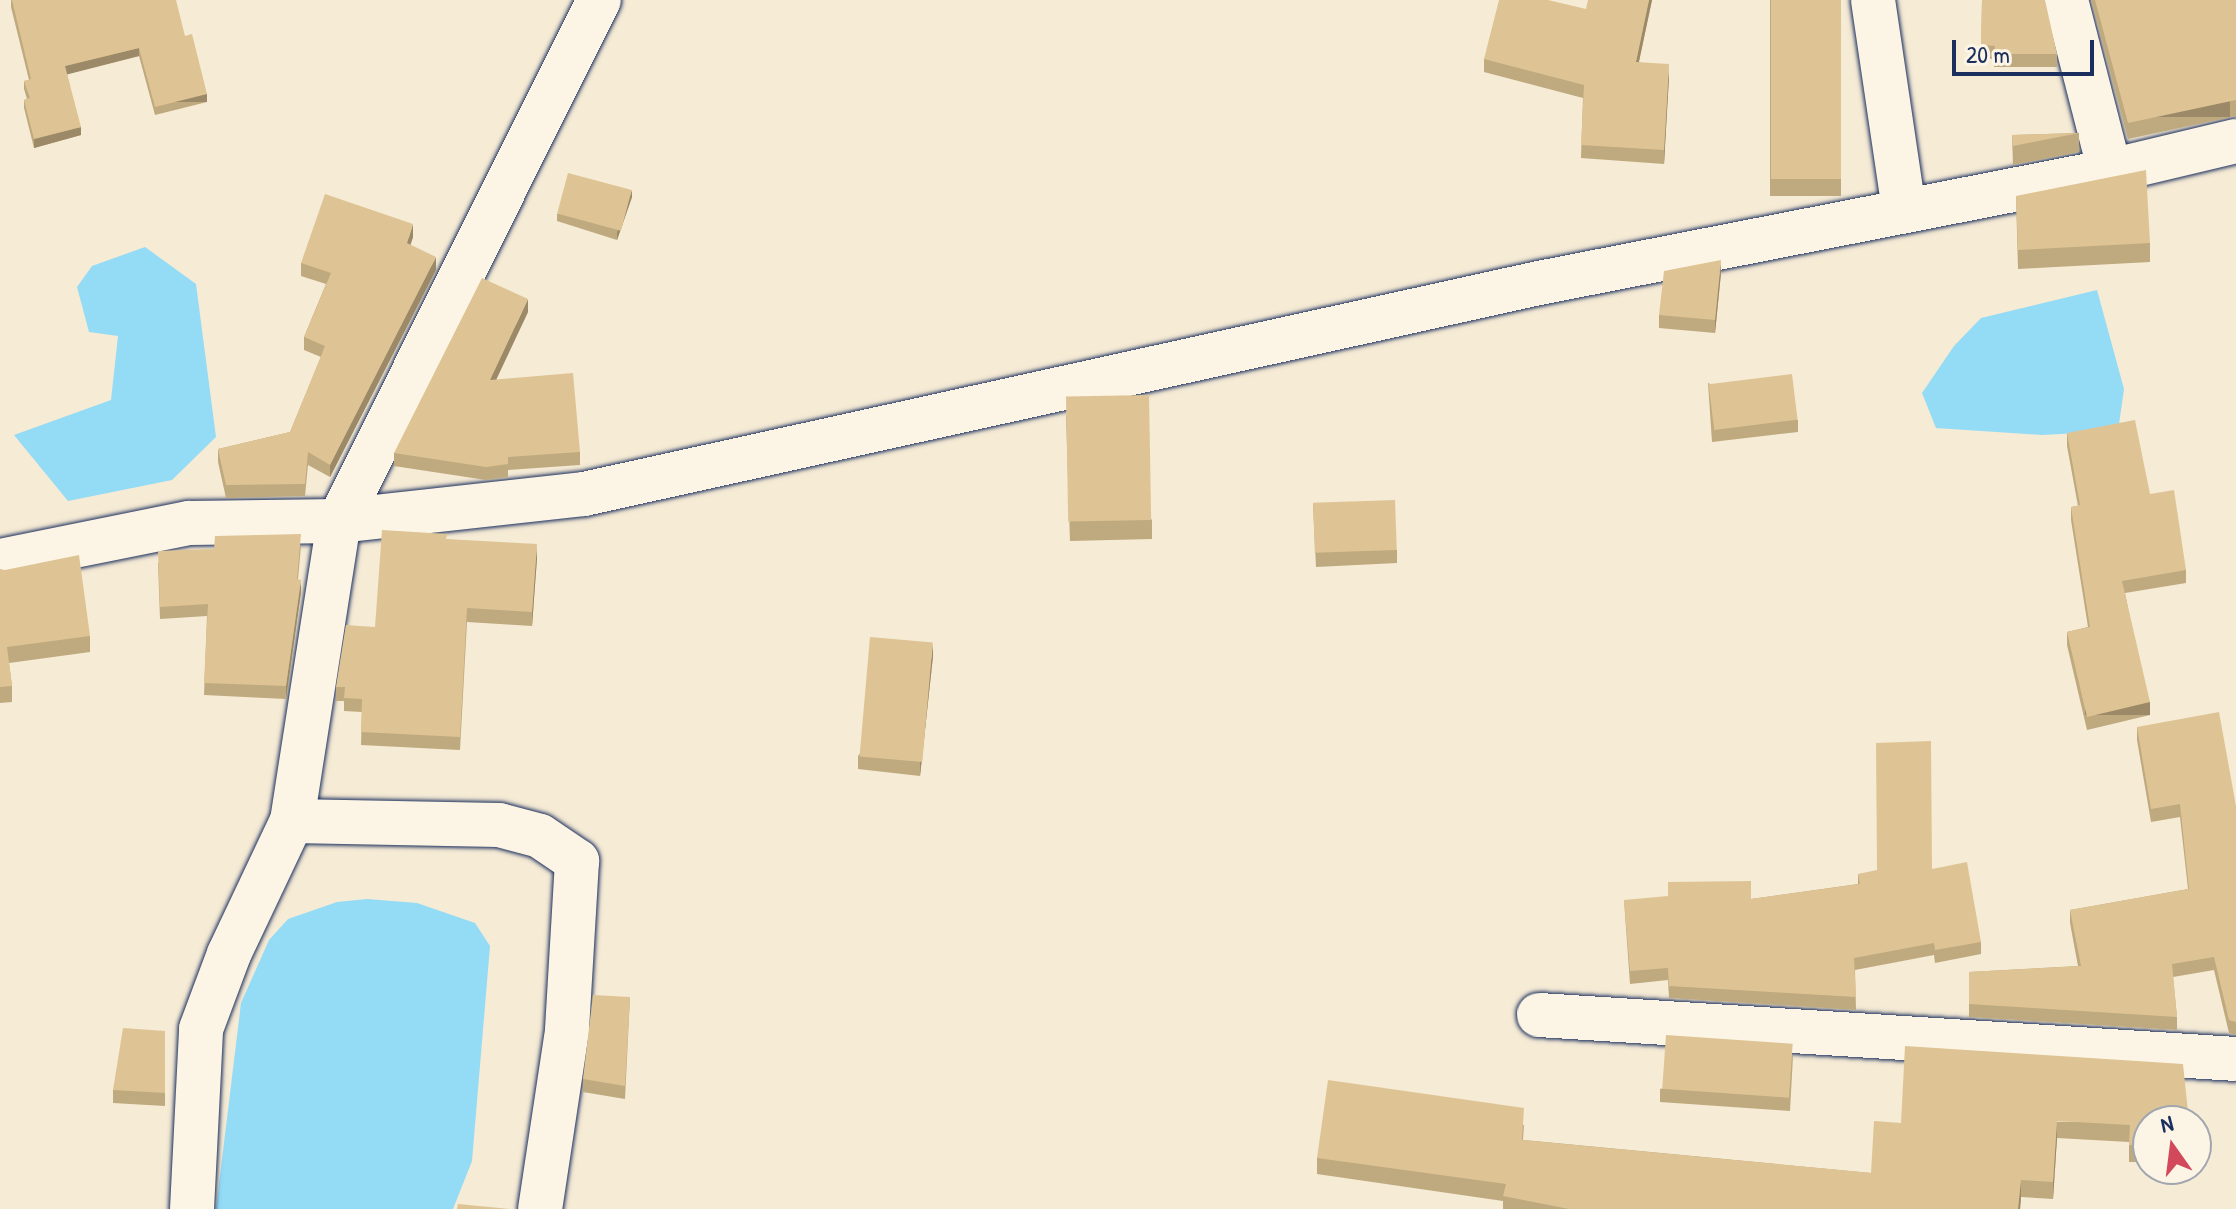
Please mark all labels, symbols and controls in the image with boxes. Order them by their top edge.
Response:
scale bar [1956,24,2098,74]
text: 20 m [1966,38,2010,70]
north arrow [2132,1105,2212,1185]
text: N [2157,1108,2176,1140]

